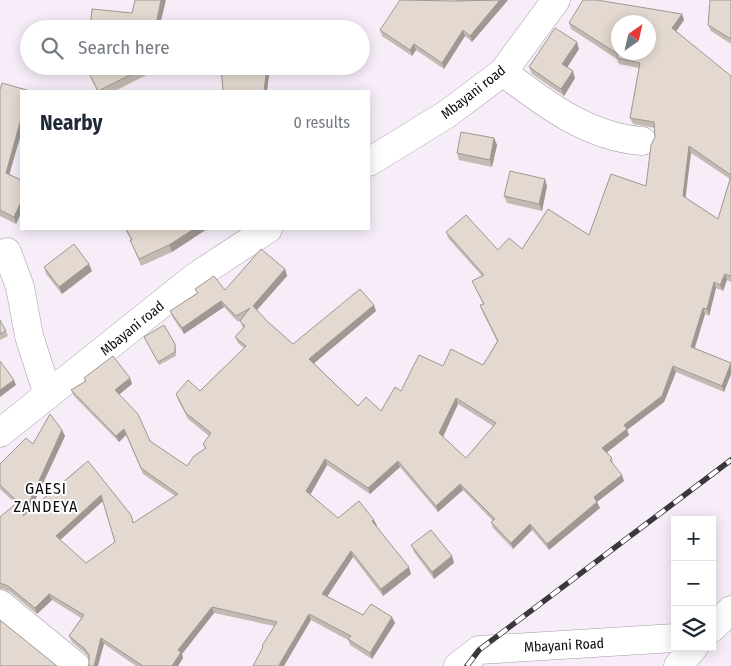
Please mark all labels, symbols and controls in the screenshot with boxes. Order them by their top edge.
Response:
north arrow [611,15,656,60]
search box [20,20,370,75]
icon: search [38,34,66,62]
text: Search here [78,36,170,59]
street label: Mbayani road [438,62,509,123]
text: Nearby [40,110,102,136]
text: 0 results [293,113,350,132]
street label: Mbayani road [97,298,168,359]
district label: GAESI ZANDEYA [13,479,79,516]
map controls [671,516,716,651]
button: + [671,516,716,561]
button: − [671,561,716,606]
button: layers [671,606,716,651]
street label: Mbayani Road [524,635,604,656]

